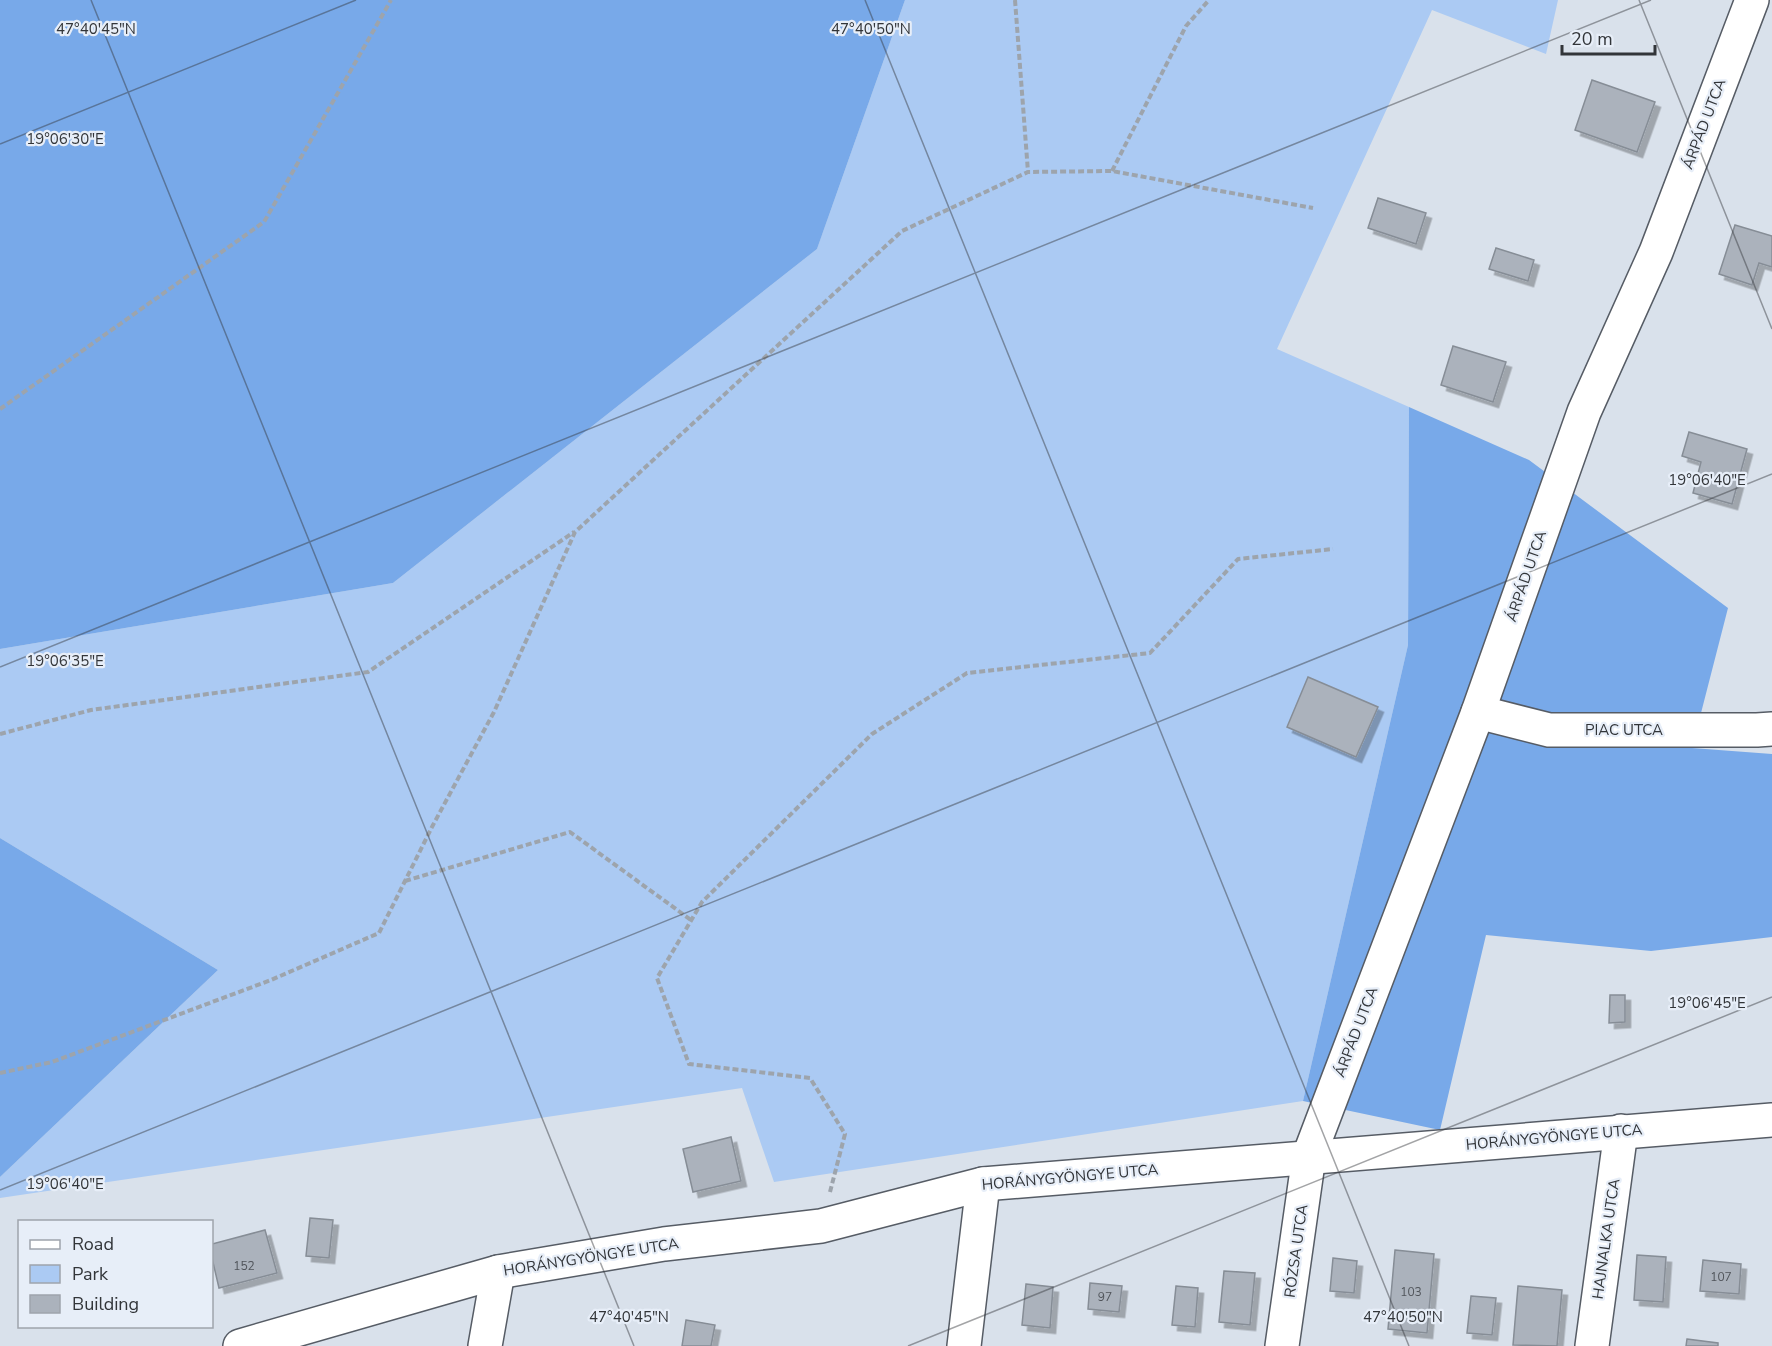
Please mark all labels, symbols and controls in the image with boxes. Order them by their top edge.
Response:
scale bar [1562,18,1655,56]
text: 47°40'45"N [56,19,136,39]
text: 47°40'50"N [831,19,911,39]
text: 20 m [1571,27,1613,51]
street label: ÁRPÁD UTCA [1678,76,1730,172]
text: 19°06'30"E [26,129,104,149]
text: 19°06'40"E [1668,470,1746,490]
street label: ÁRPÁD UTCA [1501,528,1551,624]
text: 19°06'35"E [26,651,104,671]
street label: PIAC UTCA [1585,720,1663,740]
street label: ÁRPÁD UTCA [1330,984,1382,1080]
text: 19°06'45"E [1668,993,1746,1013]
street label: HORÁNYGYÖNGYE UTCA [1465,1119,1643,1155]
street label: HORÁNYGYÖNGYE UTCA [981,1159,1159,1195]
text: 19°06'40"E [26,1174,104,1194]
street label: HAJNALKA UTCA [1588,1177,1624,1301]
street label: RÓZSA UTCA [1279,1203,1312,1299]
legend [18,1220,213,1328]
text: Road [72,1232,114,1256]
street label: HORÁNYGYÖNGYE UTCA [502,1233,680,1281]
house number: 152 [233,1258,255,1274]
text: Park [72,1262,109,1286]
house number: 107 [1710,1269,1732,1285]
house number: 103 [1400,1284,1422,1300]
house number: 97 [1098,1289,1112,1305]
text: Building [72,1292,139,1316]
text: 47°40'45"N [589,1307,669,1327]
text: 47°40'50"N [1363,1307,1443,1327]

